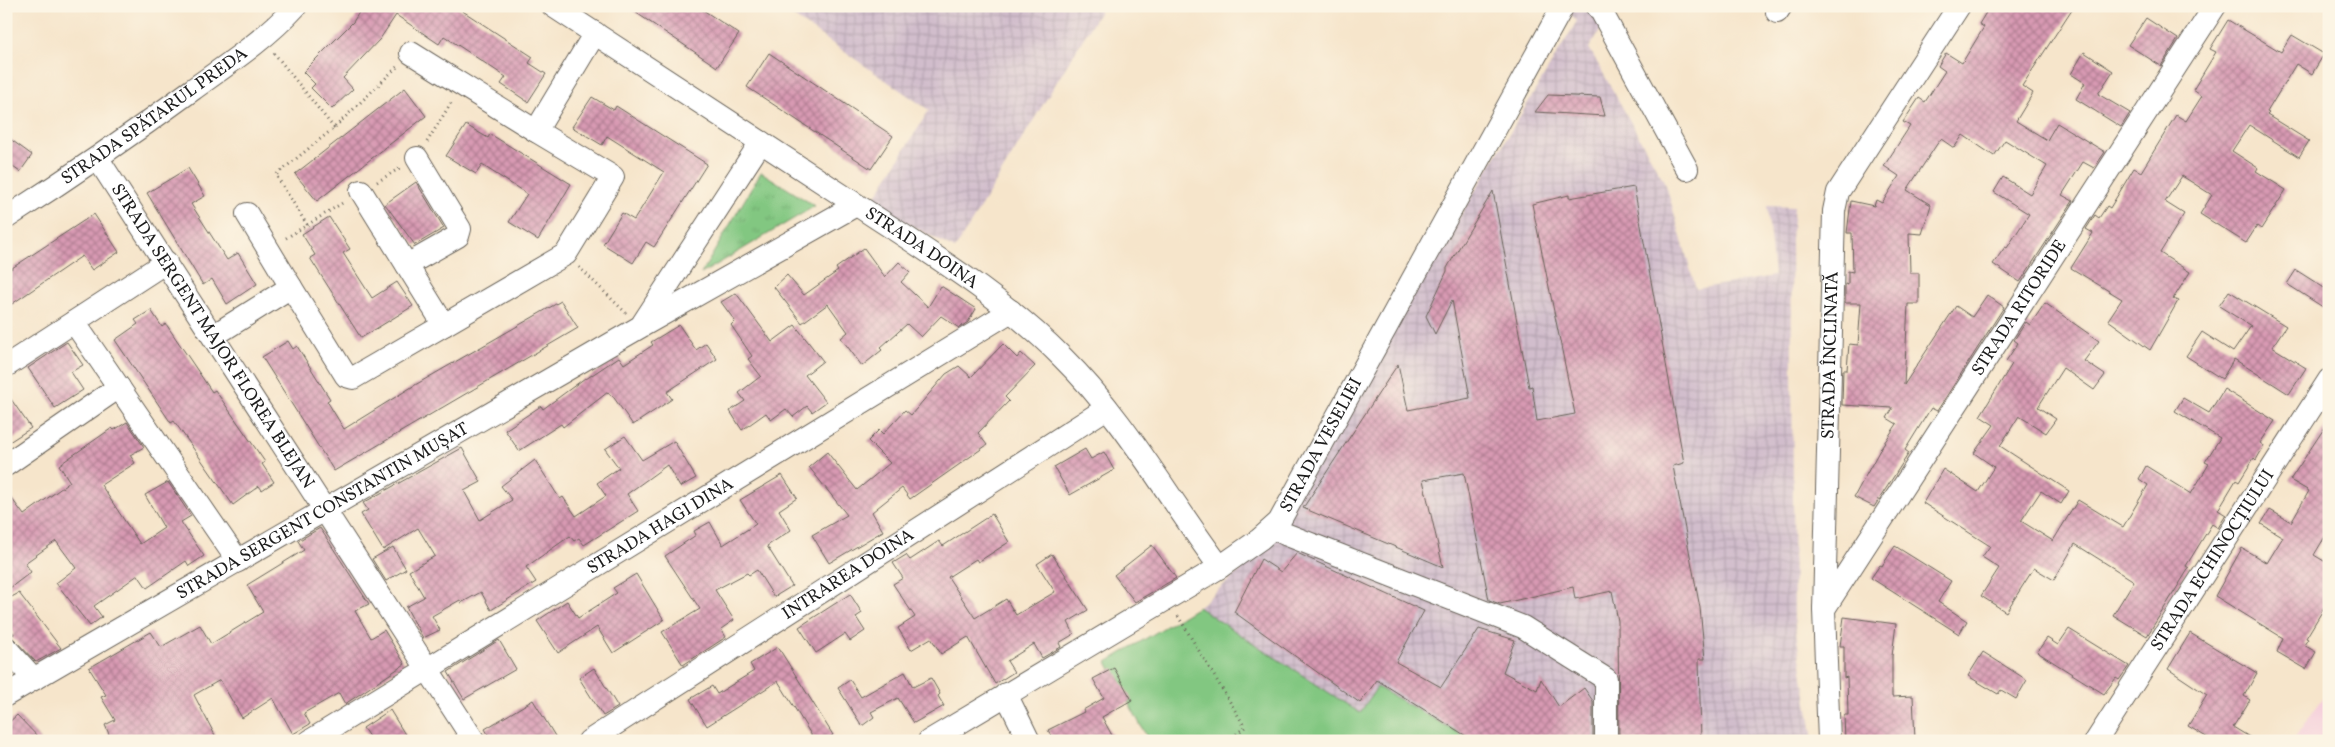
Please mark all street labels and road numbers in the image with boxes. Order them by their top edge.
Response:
street label: STRADA SPĂTARUL PREDA [56,41,253,191]
street label: STRADA SERGENT MAJOR FLOREA BLEJAN [105,179,320,494]
street label: STRADA DOINA [860,201,984,295]
street label: STRADA RITORIDE [1966,235,2073,381]
street label: STRADA ÎNCLINATĂ [1816,271,1845,439]
street label: STRADA VESELIEI [1274,373,1368,517]
street label: STRADA SERGENT CONSTANTIN MUȘAT [172,416,474,606]
street label: STRADA ECHINOCȚIULUI [2145,465,2280,656]
street label: STRADA HAGI DINA [582,471,739,581]
street label: INTRAREA DOINA [777,523,919,626]

